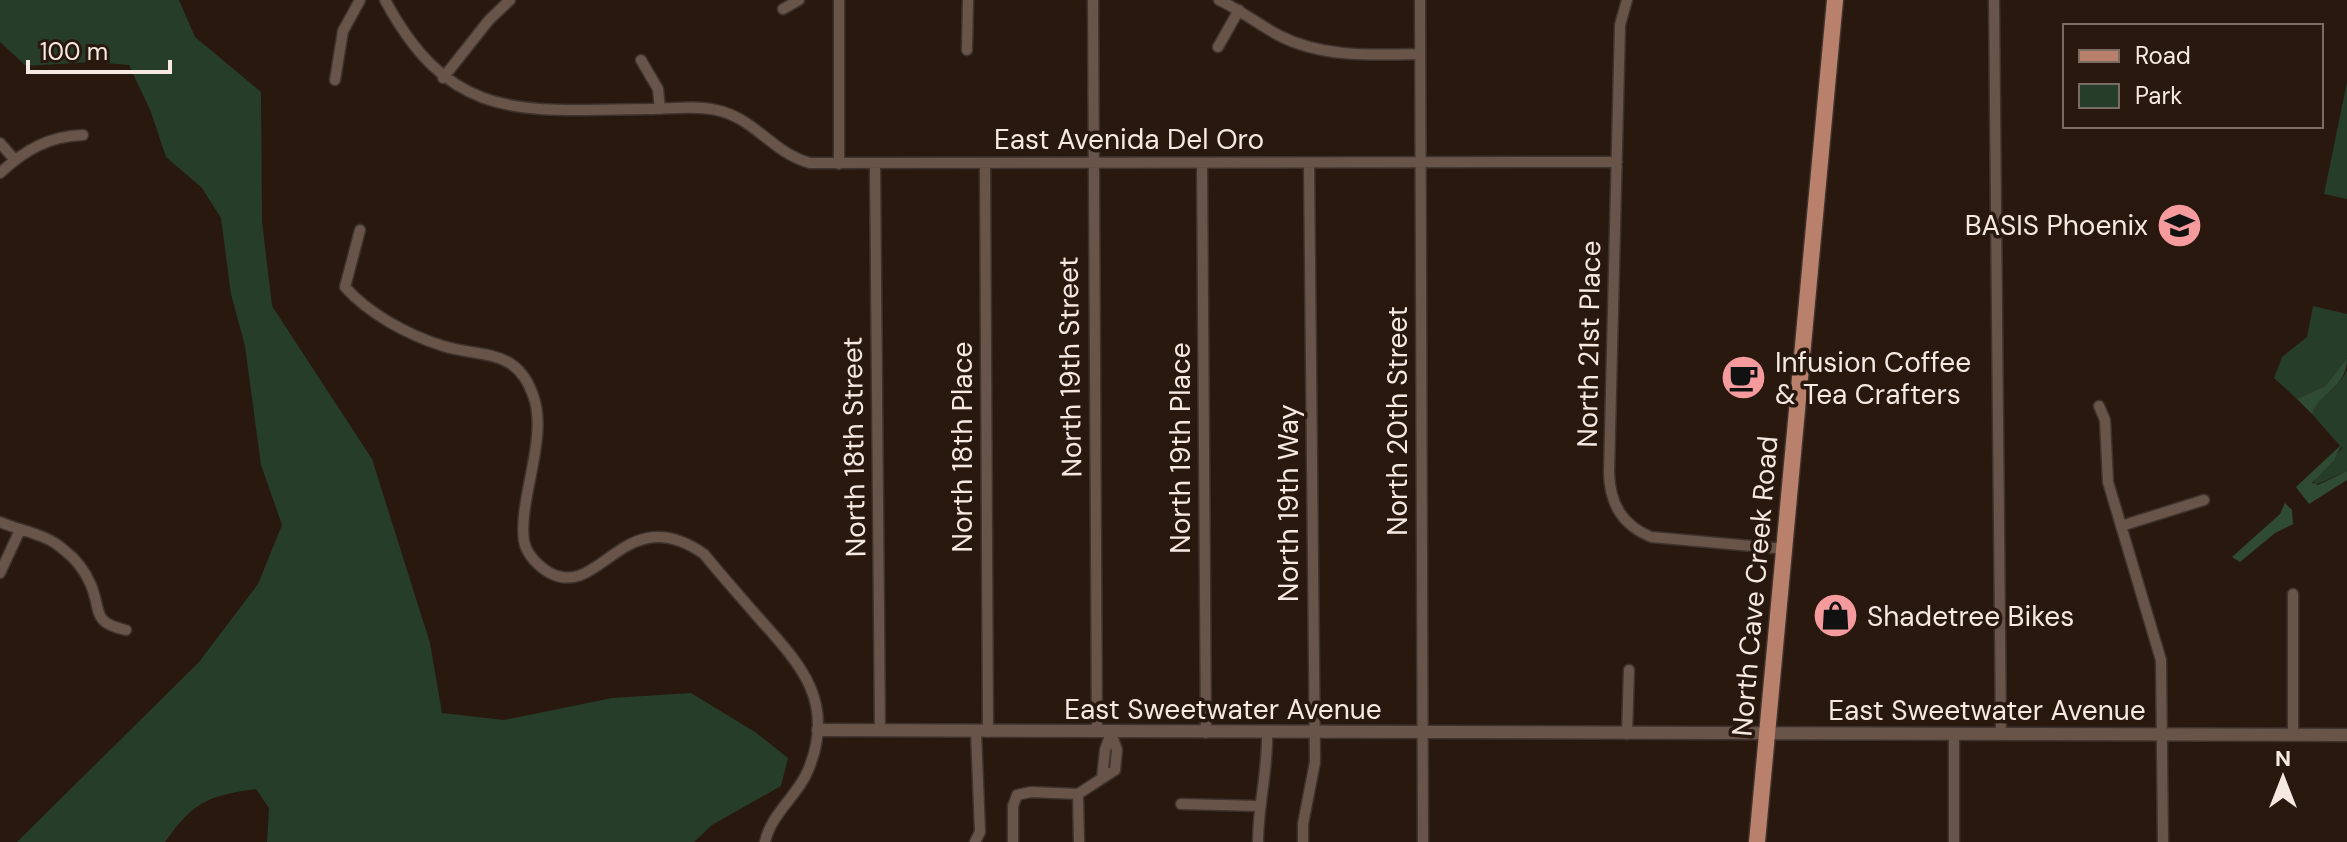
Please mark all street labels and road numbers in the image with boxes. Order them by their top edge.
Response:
street label: East Avenida Del Oro [994,121,1264,158]
street label: North 21st Place [1569,240,1609,448]
street label: North 19th Street [1050,256,1090,478]
street label: North 20th Street [1379,306,1416,536]
street label: North 18th Street [834,336,874,558]
street label: North 18th Place [944,342,981,552]
street label: North 19th Place [1162,342,1199,554]
street label: North 19th Way [1270,404,1307,602]
street label: North Cave Creek Road [1723,434,1787,738]
street label: East Sweetwater Avenue [1064,691,1382,728]
street label: East Sweetwater Avenue [1828,692,2146,729]

